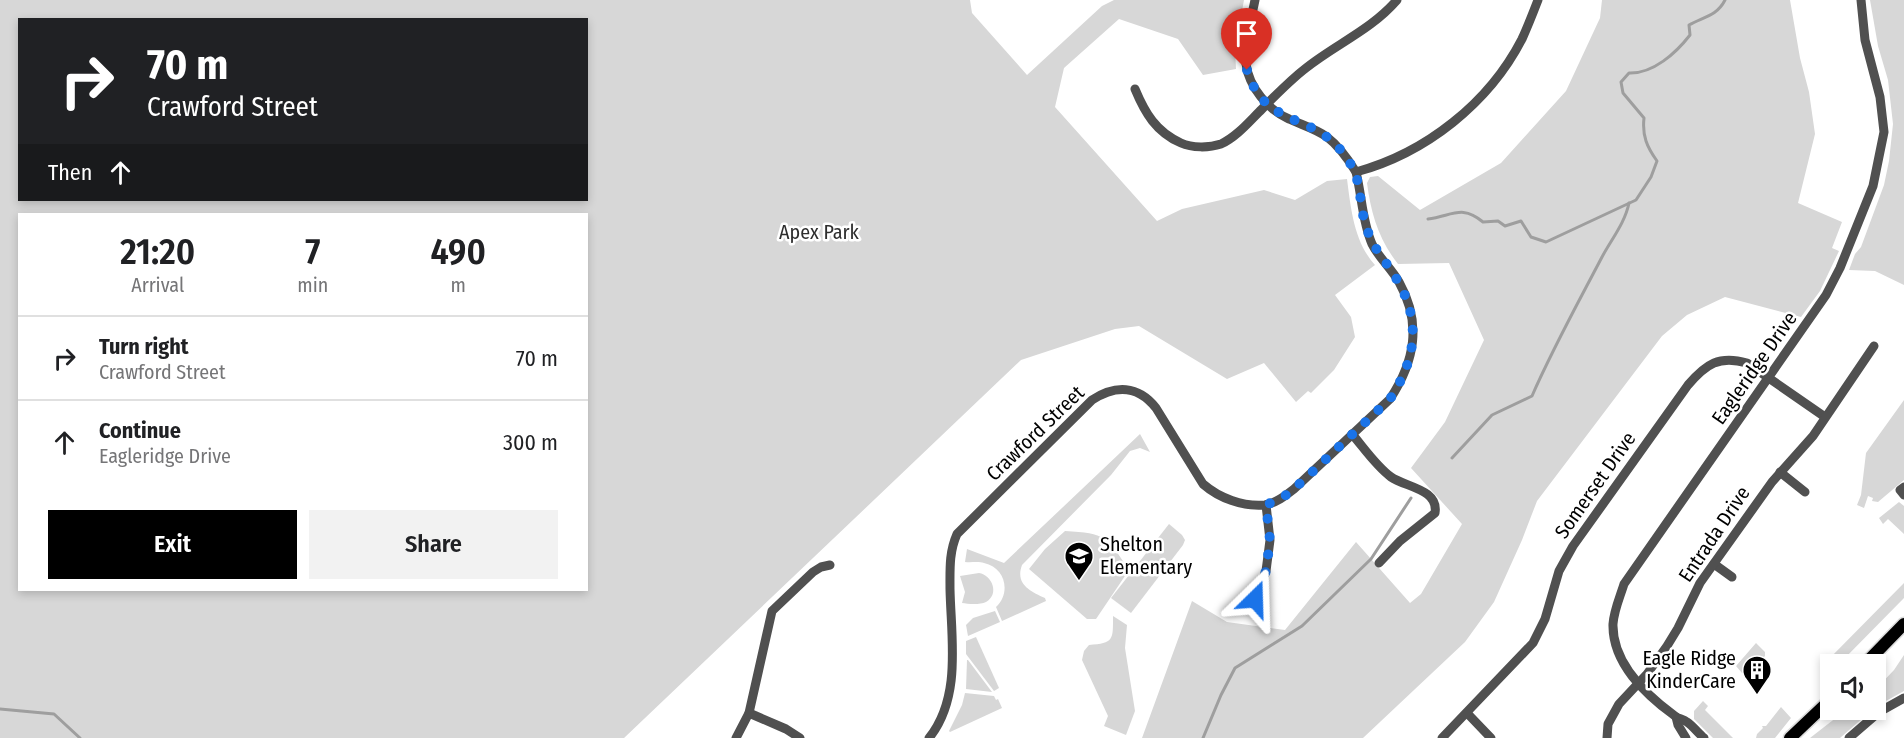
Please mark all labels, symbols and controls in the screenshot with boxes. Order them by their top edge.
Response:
pin [1221,8,1272,70]
icon: arrive [1230,17,1263,50]
text: 70 m [147,40,228,90]
icon: right [48,42,126,120]
text: Crawford Street [147,91,318,123]
icon: ahead [104,156,137,189]
text: Then [48,159,92,186]
park label: Apex Park [779,220,860,244]
text: 21:20 [120,230,195,274]
text: 7 [305,230,320,274]
text: 490 [431,230,486,274]
text: Arrival [131,273,184,297]
text: min [297,273,328,297]
text: m [450,273,466,297]
street label: Eagleridge Drive [1706,307,1802,429]
text: Turn right [99,333,188,360]
icon: right [48,342,81,375]
text: 70 m [516,345,558,372]
text: Crawford Street [99,360,225,384]
street label: Crawford Street [981,380,1089,486]
text: Continue [99,417,181,444]
icon: ahead [48,426,81,459]
street label: Somerset Drive [1549,427,1641,543]
text: 300 m [503,429,558,456]
text: Eagleridge Drive [99,444,231,468]
street label: Entrada Drive [1673,482,1755,586]
button: Exit [48,510,297,579]
button: Share [309,510,558,579]
place label: Shelton Elementary [1100,532,1192,579]
school or university icon: Shelton Elementary [1063,540,1095,582]
position arrow [1223,567,1287,631]
place label: Eagle Ridge KinderCare [1642,646,1736,693]
building icon: Eagle Ridge KinderCare [1741,654,1773,696]
map controls [1820,654,1886,720]
button: sound [1820,654,1886,720]

